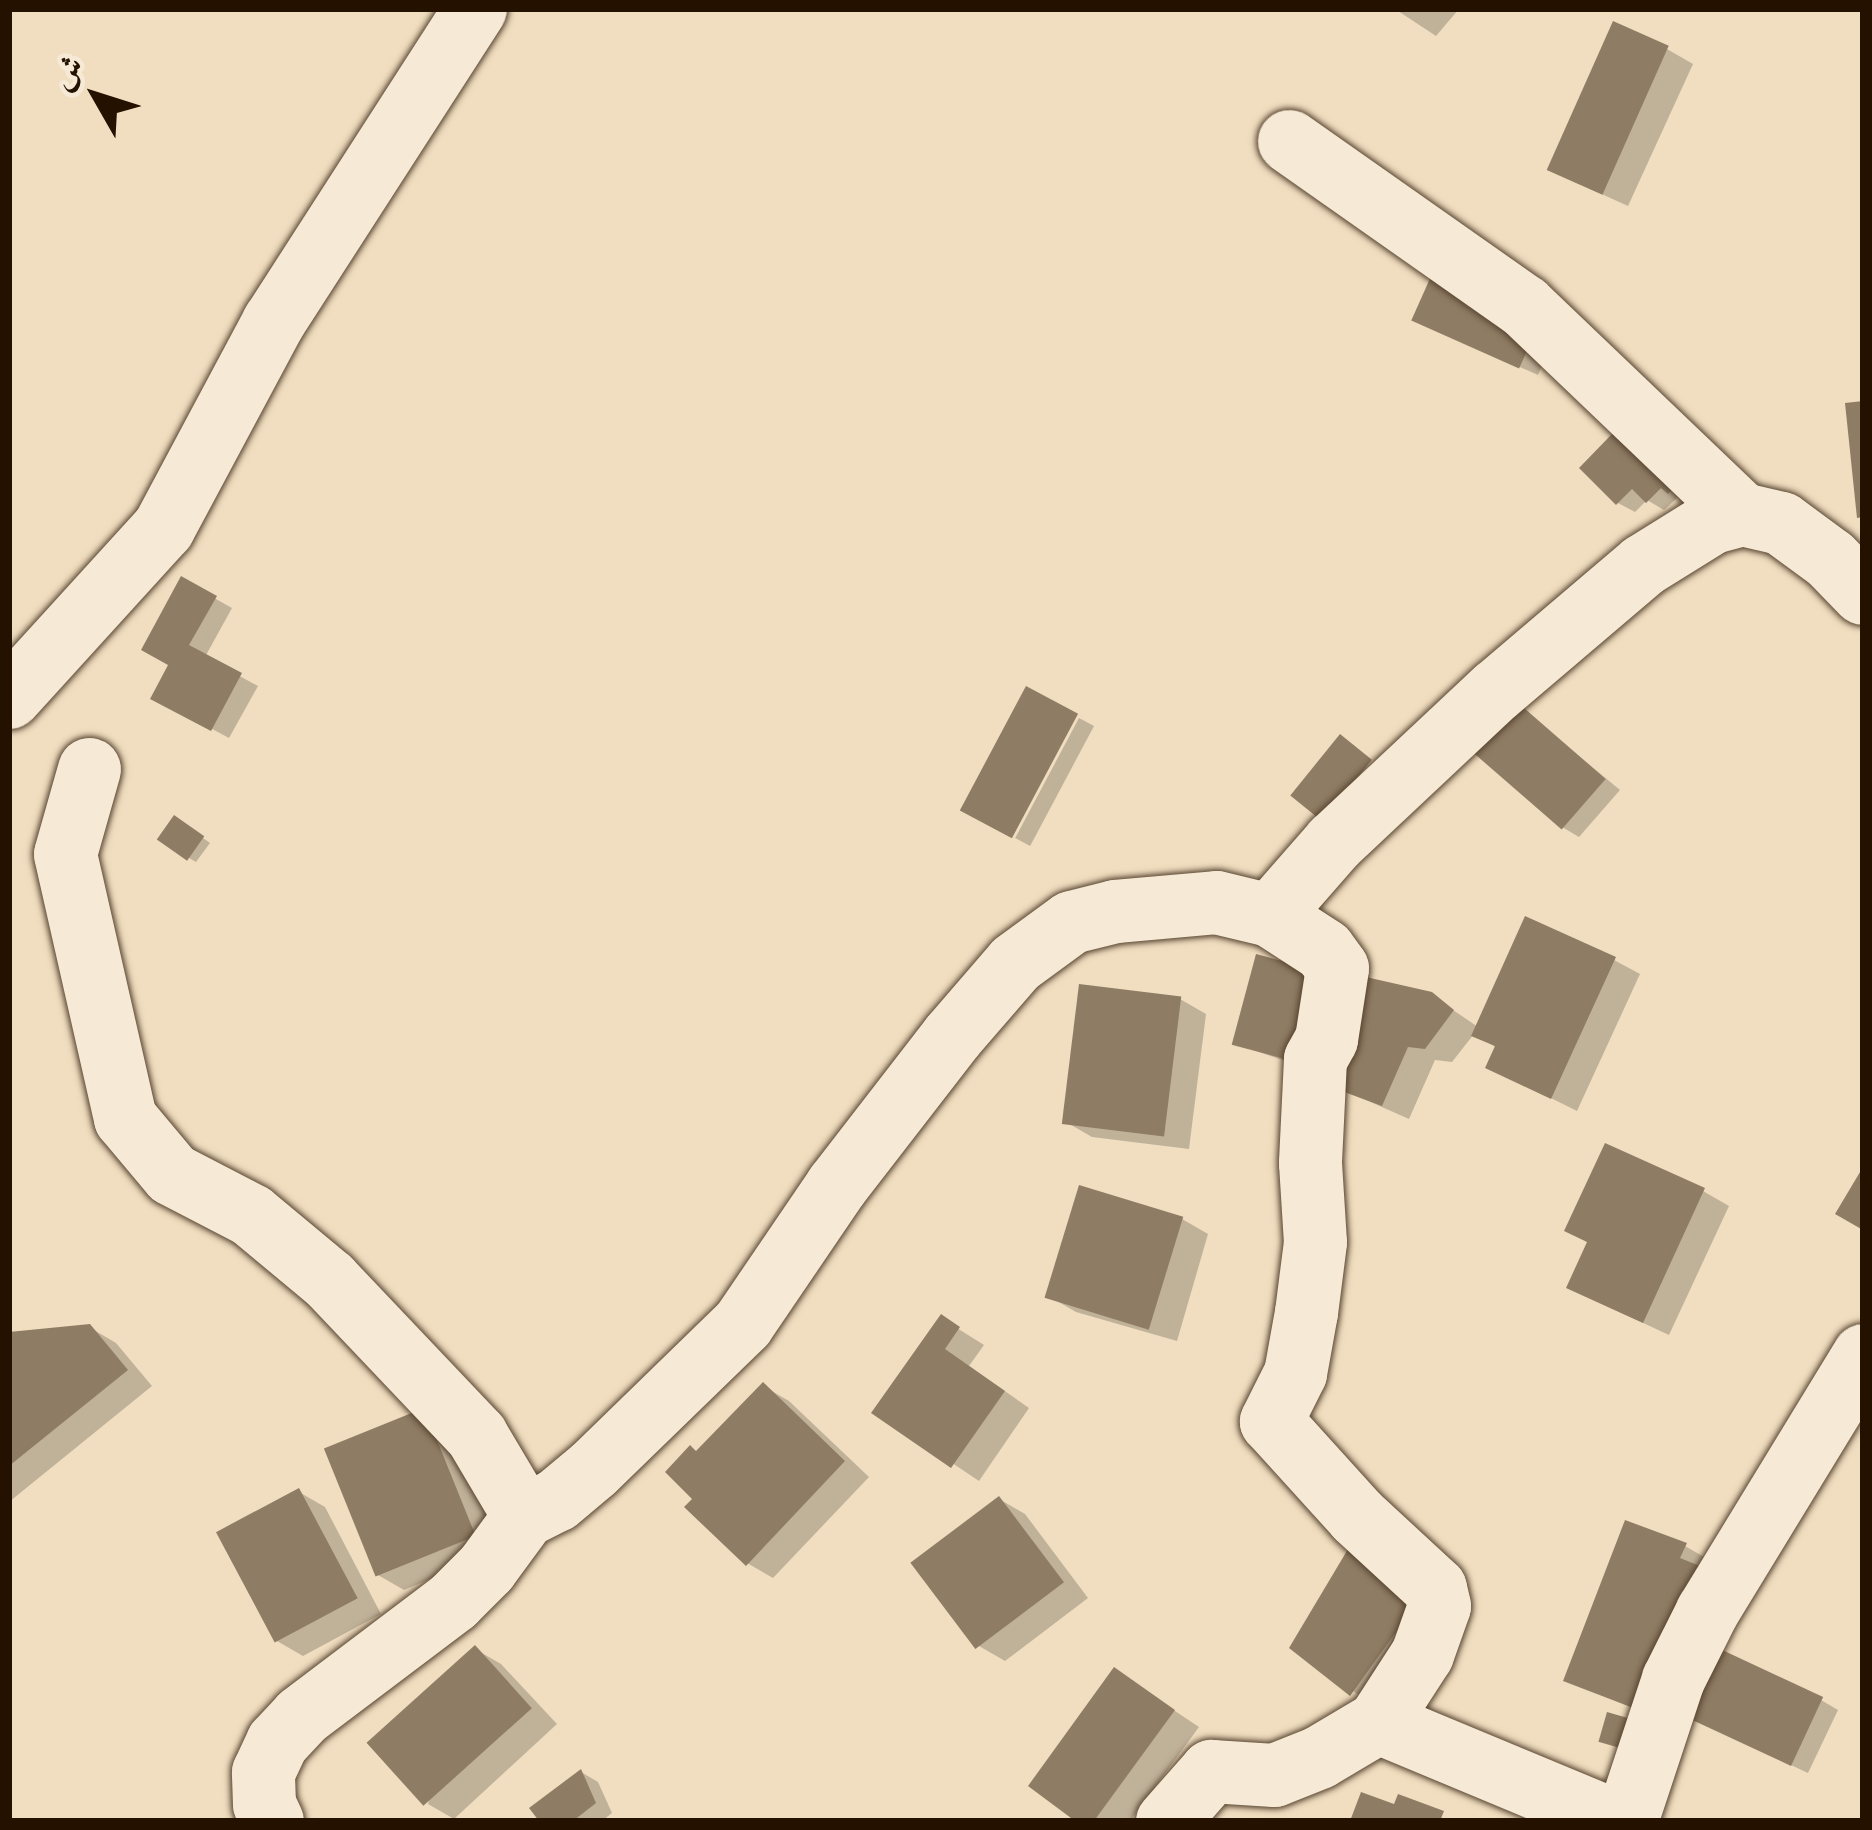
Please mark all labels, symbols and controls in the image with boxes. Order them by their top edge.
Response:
north arrow [36,36,156,156]
text: ش [42,48,93,98]

